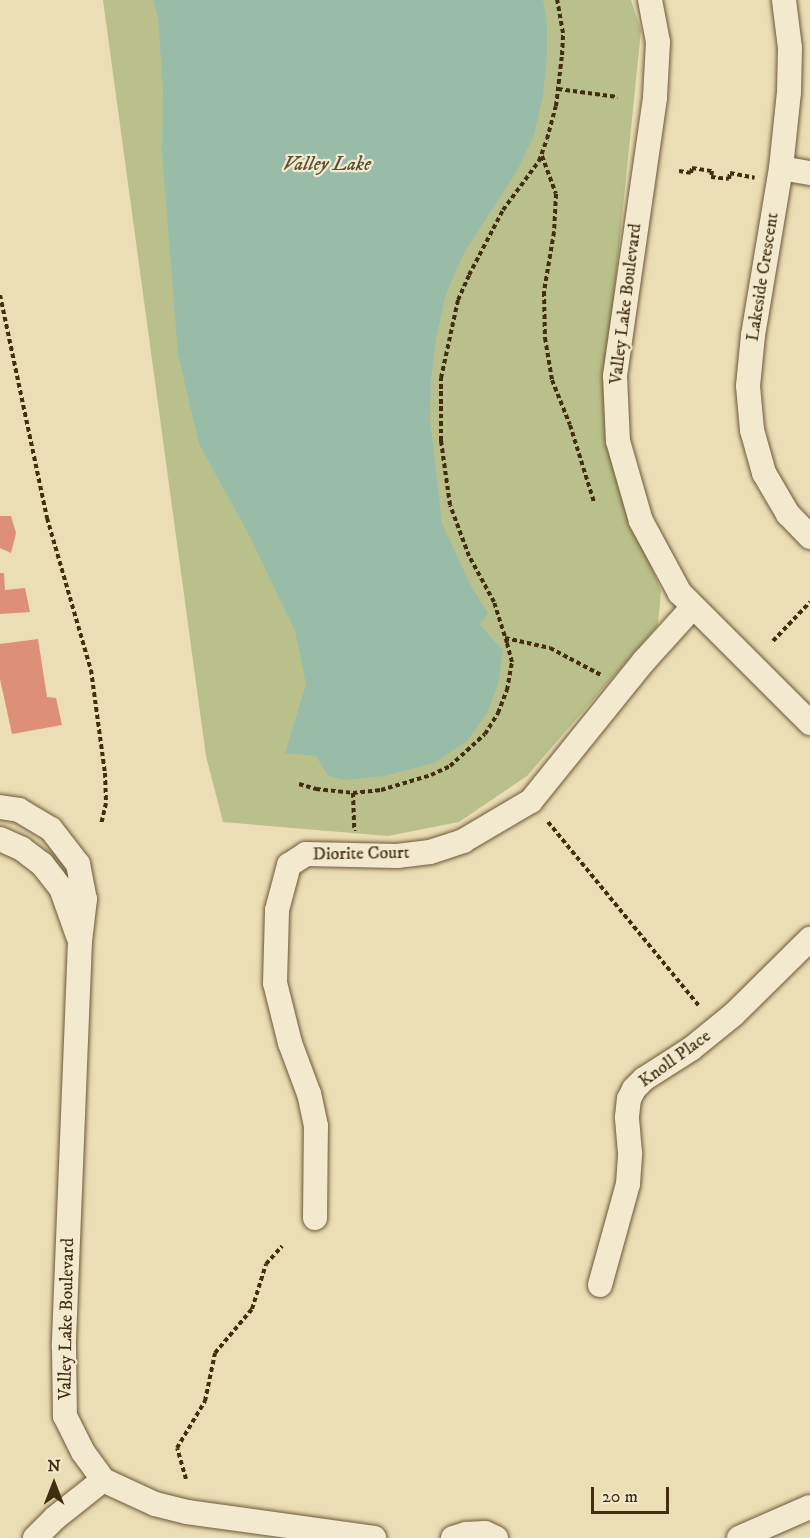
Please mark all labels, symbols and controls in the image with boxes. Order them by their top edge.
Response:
water label: Valley Lake [283,152,371,176]
street label: Lakeside Crescent [742,211,784,343]
street label: Valley Lake Boulevard [605,222,647,386]
street label: Diorite Court [312,842,410,866]
street label: Knoll Place [635,1026,715,1092]
street label: Valley Lake Boulevard [55,1238,79,1400]
north arrow [24,1454,84,1514]
text: N [47,1456,61,1476]
scale bar [594,1475,672,1513]
text: 20 m [602,1486,638,1508]

